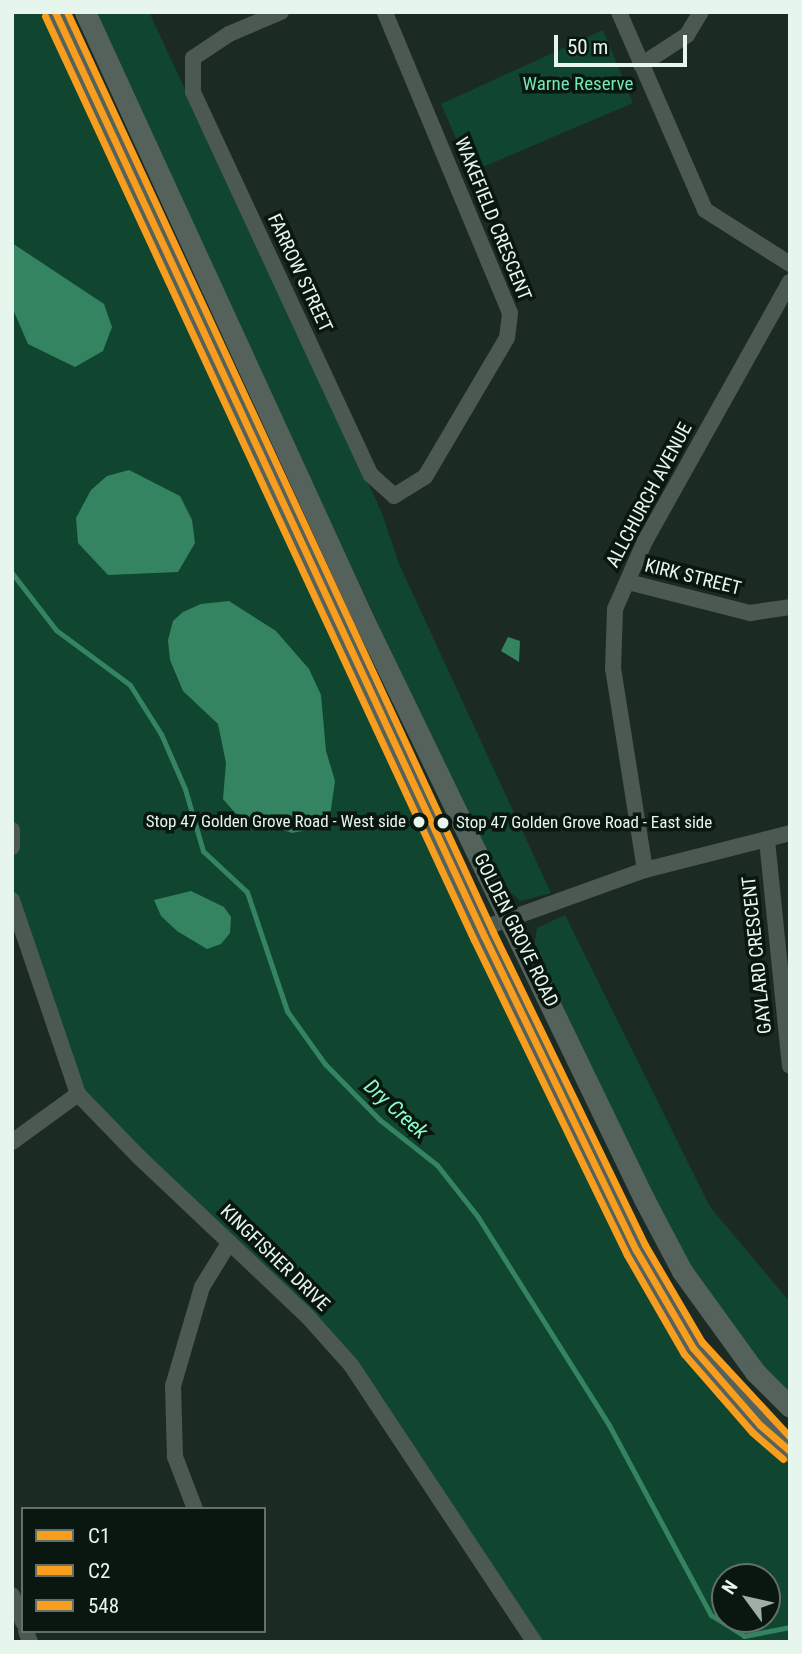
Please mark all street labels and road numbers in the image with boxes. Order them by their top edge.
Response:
street label: WAKEFIELD CRESCENT [450,134,536,304]
street label: FARROW STREET [263,210,337,336]
street label: ALLCHURCH AVENUE [601,419,697,571]
street label: KIRK STREET [642,554,744,600]
street label: GOLDEN GROVE ROAD [469,849,563,1011]
street label: GAYLARD CRESCENT [737,875,777,1035]
street label: KINGFISHER DRIVE [216,1200,334,1316]

